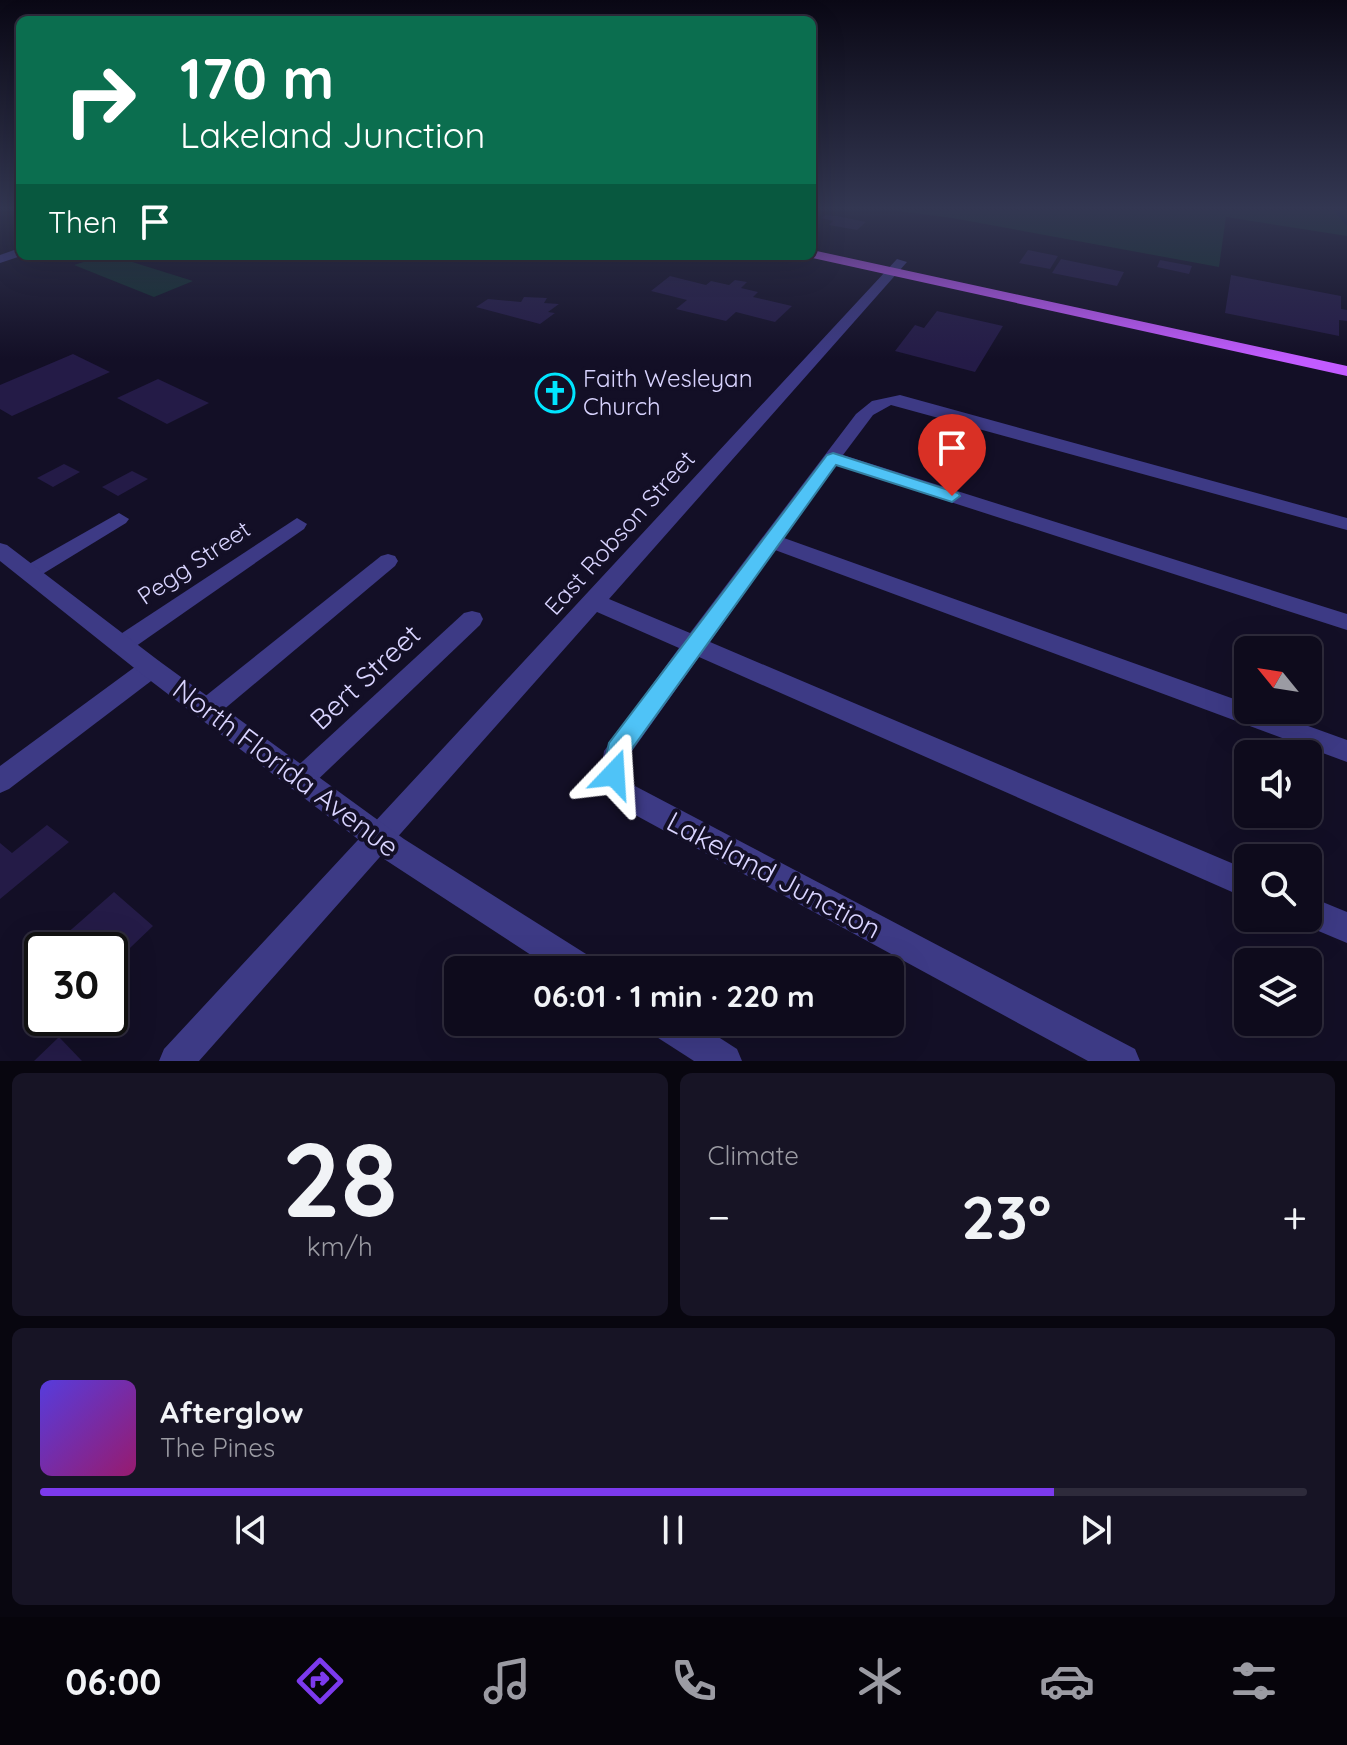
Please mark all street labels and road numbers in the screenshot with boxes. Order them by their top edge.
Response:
street label: East Robson Street [538,444,701,621]
street label: Pegg Street [131,513,256,611]
street label: Bert Street [302,617,427,737]
street label: North Florida Avenue [166,671,406,864]
street label: Lakeland Junction [661,803,887,946]

